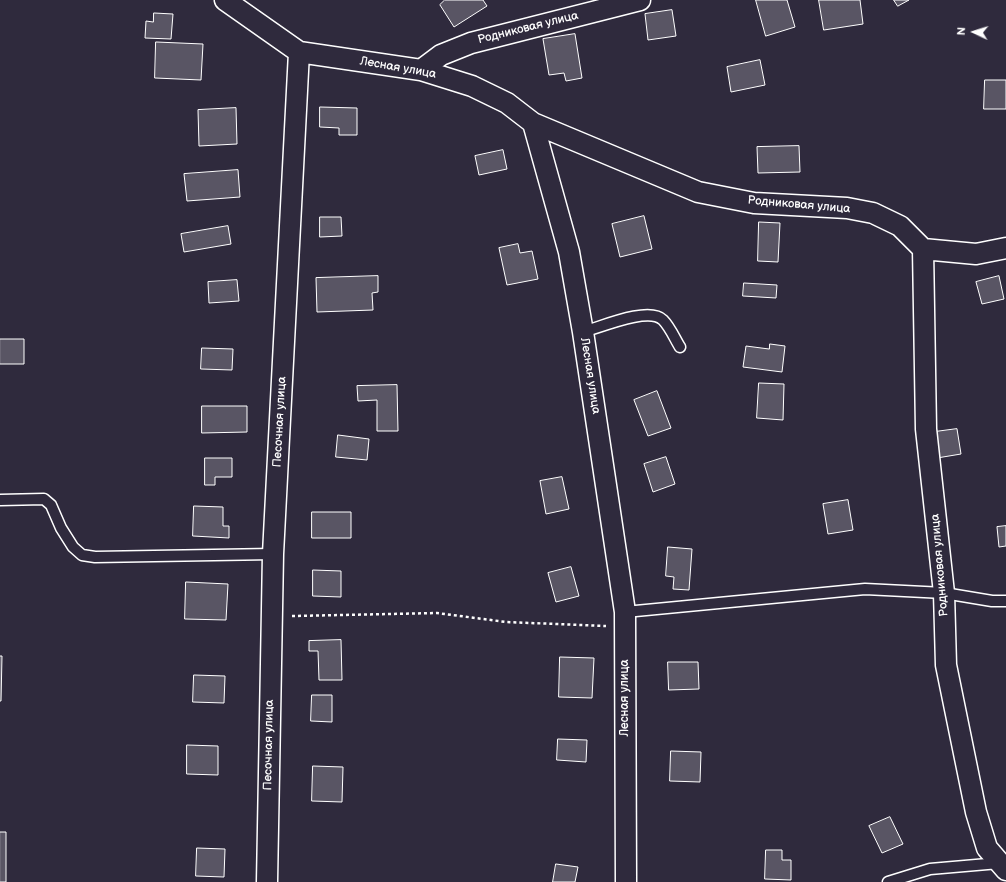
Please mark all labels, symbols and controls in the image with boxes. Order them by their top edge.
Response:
street label: Родниковая улица [476,9,580,47]
north arrow [954,12,994,52]
text: N [955,27,968,36]
street label: Лесная улица [359,54,437,82]
street label: Родниковая улица [747,193,851,217]
street label: Лесная улица [577,337,603,415]
street label: Песочная улица [270,376,290,468]
street label: Родниковая улица [928,513,952,617]
street label: Лесная улица [618,659,632,737]
street label: Песочная улица [261,699,277,791]

